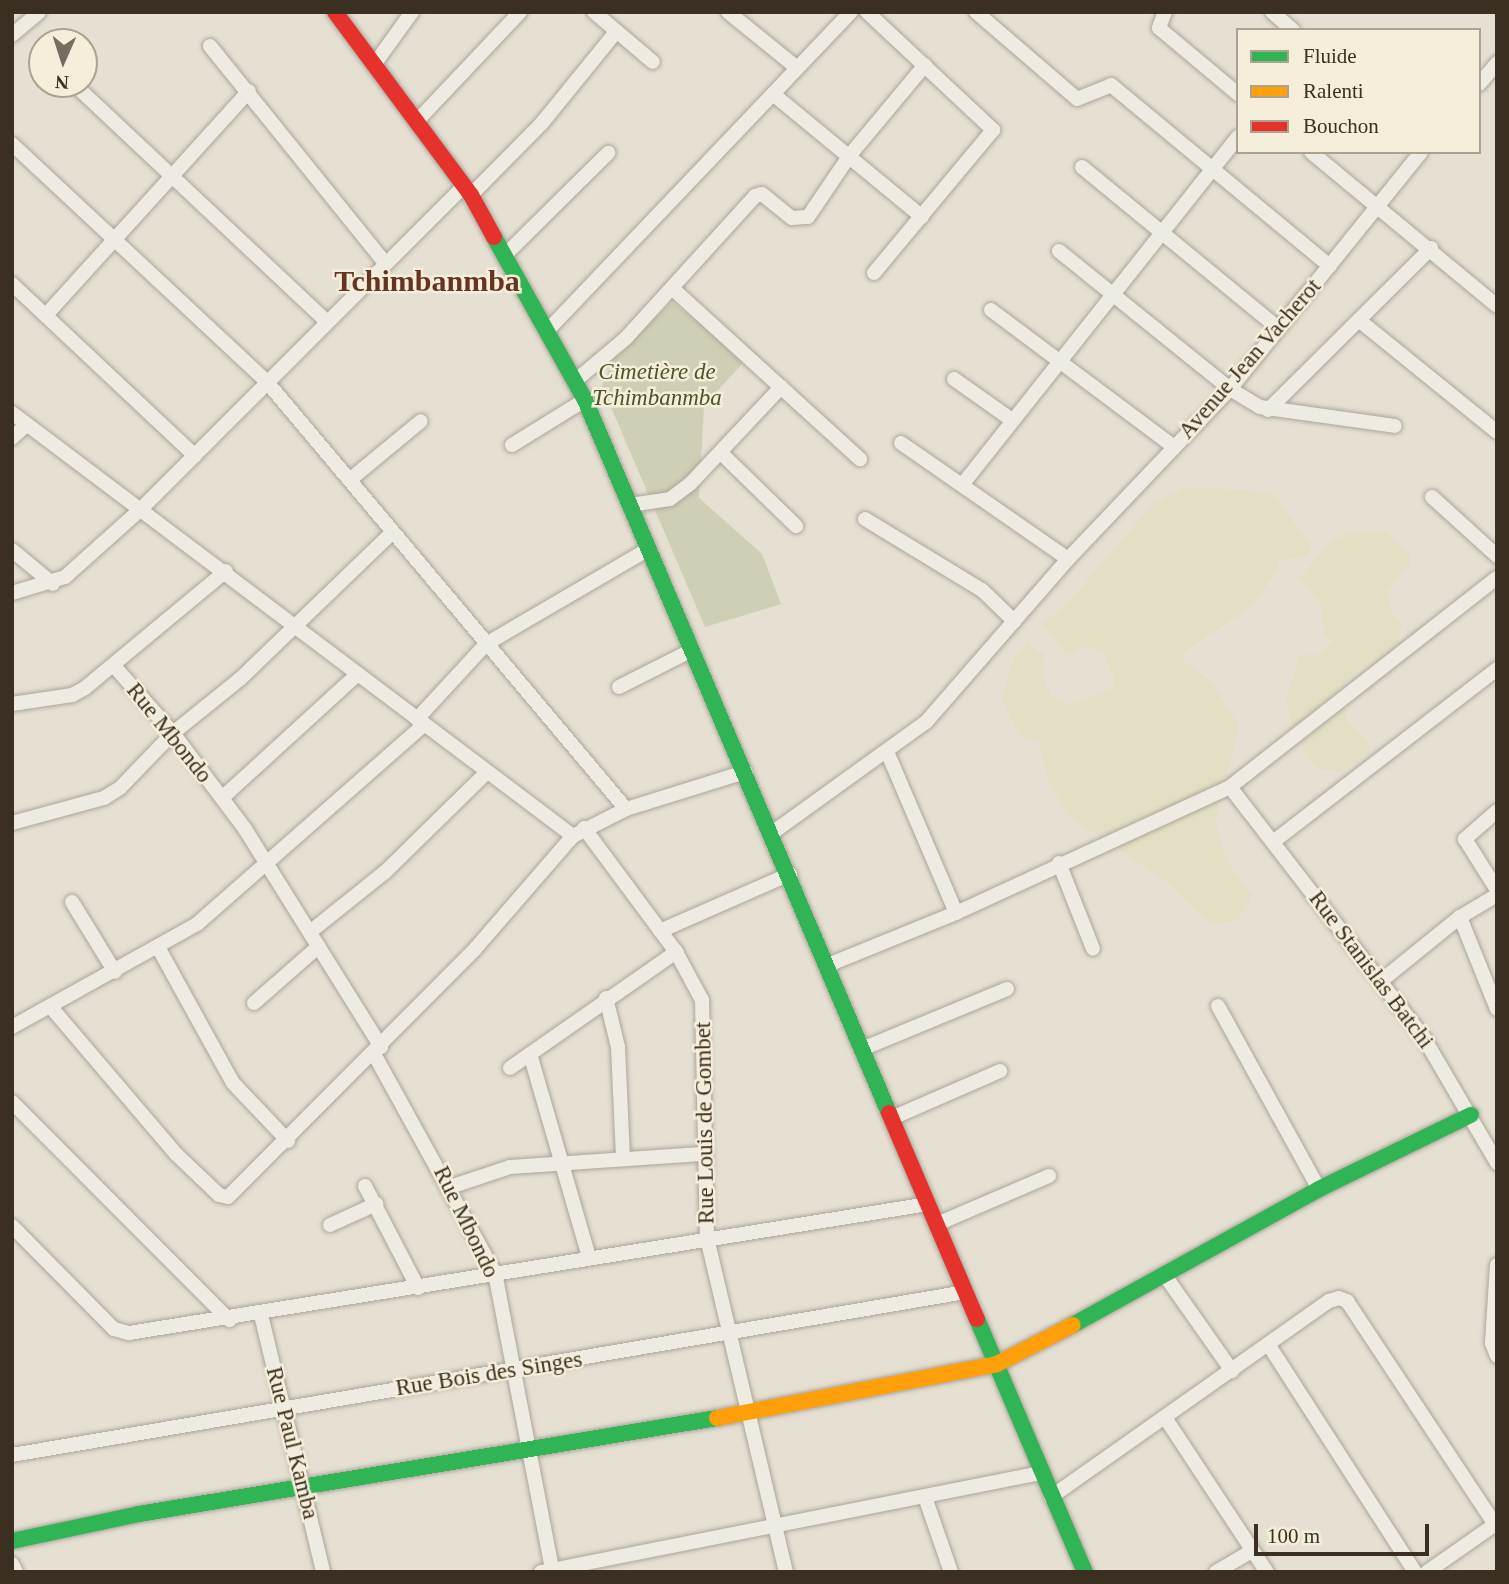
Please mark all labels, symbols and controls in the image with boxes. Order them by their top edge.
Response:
north arrow [28,28,98,98]
legend [1236,28,1481,154]
text: Fluide [1303,44,1357,68]
text: N [55,72,69,93]
text: Ralenti [1303,79,1364,103]
text: Bouchon [1303,114,1379,138]
district label: Tchimbanmba [334,263,520,299]
street label: Avenue Jean Vacherot [1173,273,1327,445]
park label: Cimetière de Tchimbanmba [592,358,722,412]
street label: Rue Mbondo [120,677,218,789]
street label: Rue Stanislas Batchi [1303,886,1439,1054]
street label: Rue Louis de Gombet [689,1022,721,1224]
street label: Rue Mbondo [427,1162,505,1282]
street label: Rue Bois des Singes [394,1346,584,1402]
street label: Rue Paul Kamba [260,1364,324,1522]
scale bar [1257,1510,1432,1554]
text: 100 m [1267,1524,1320,1548]

